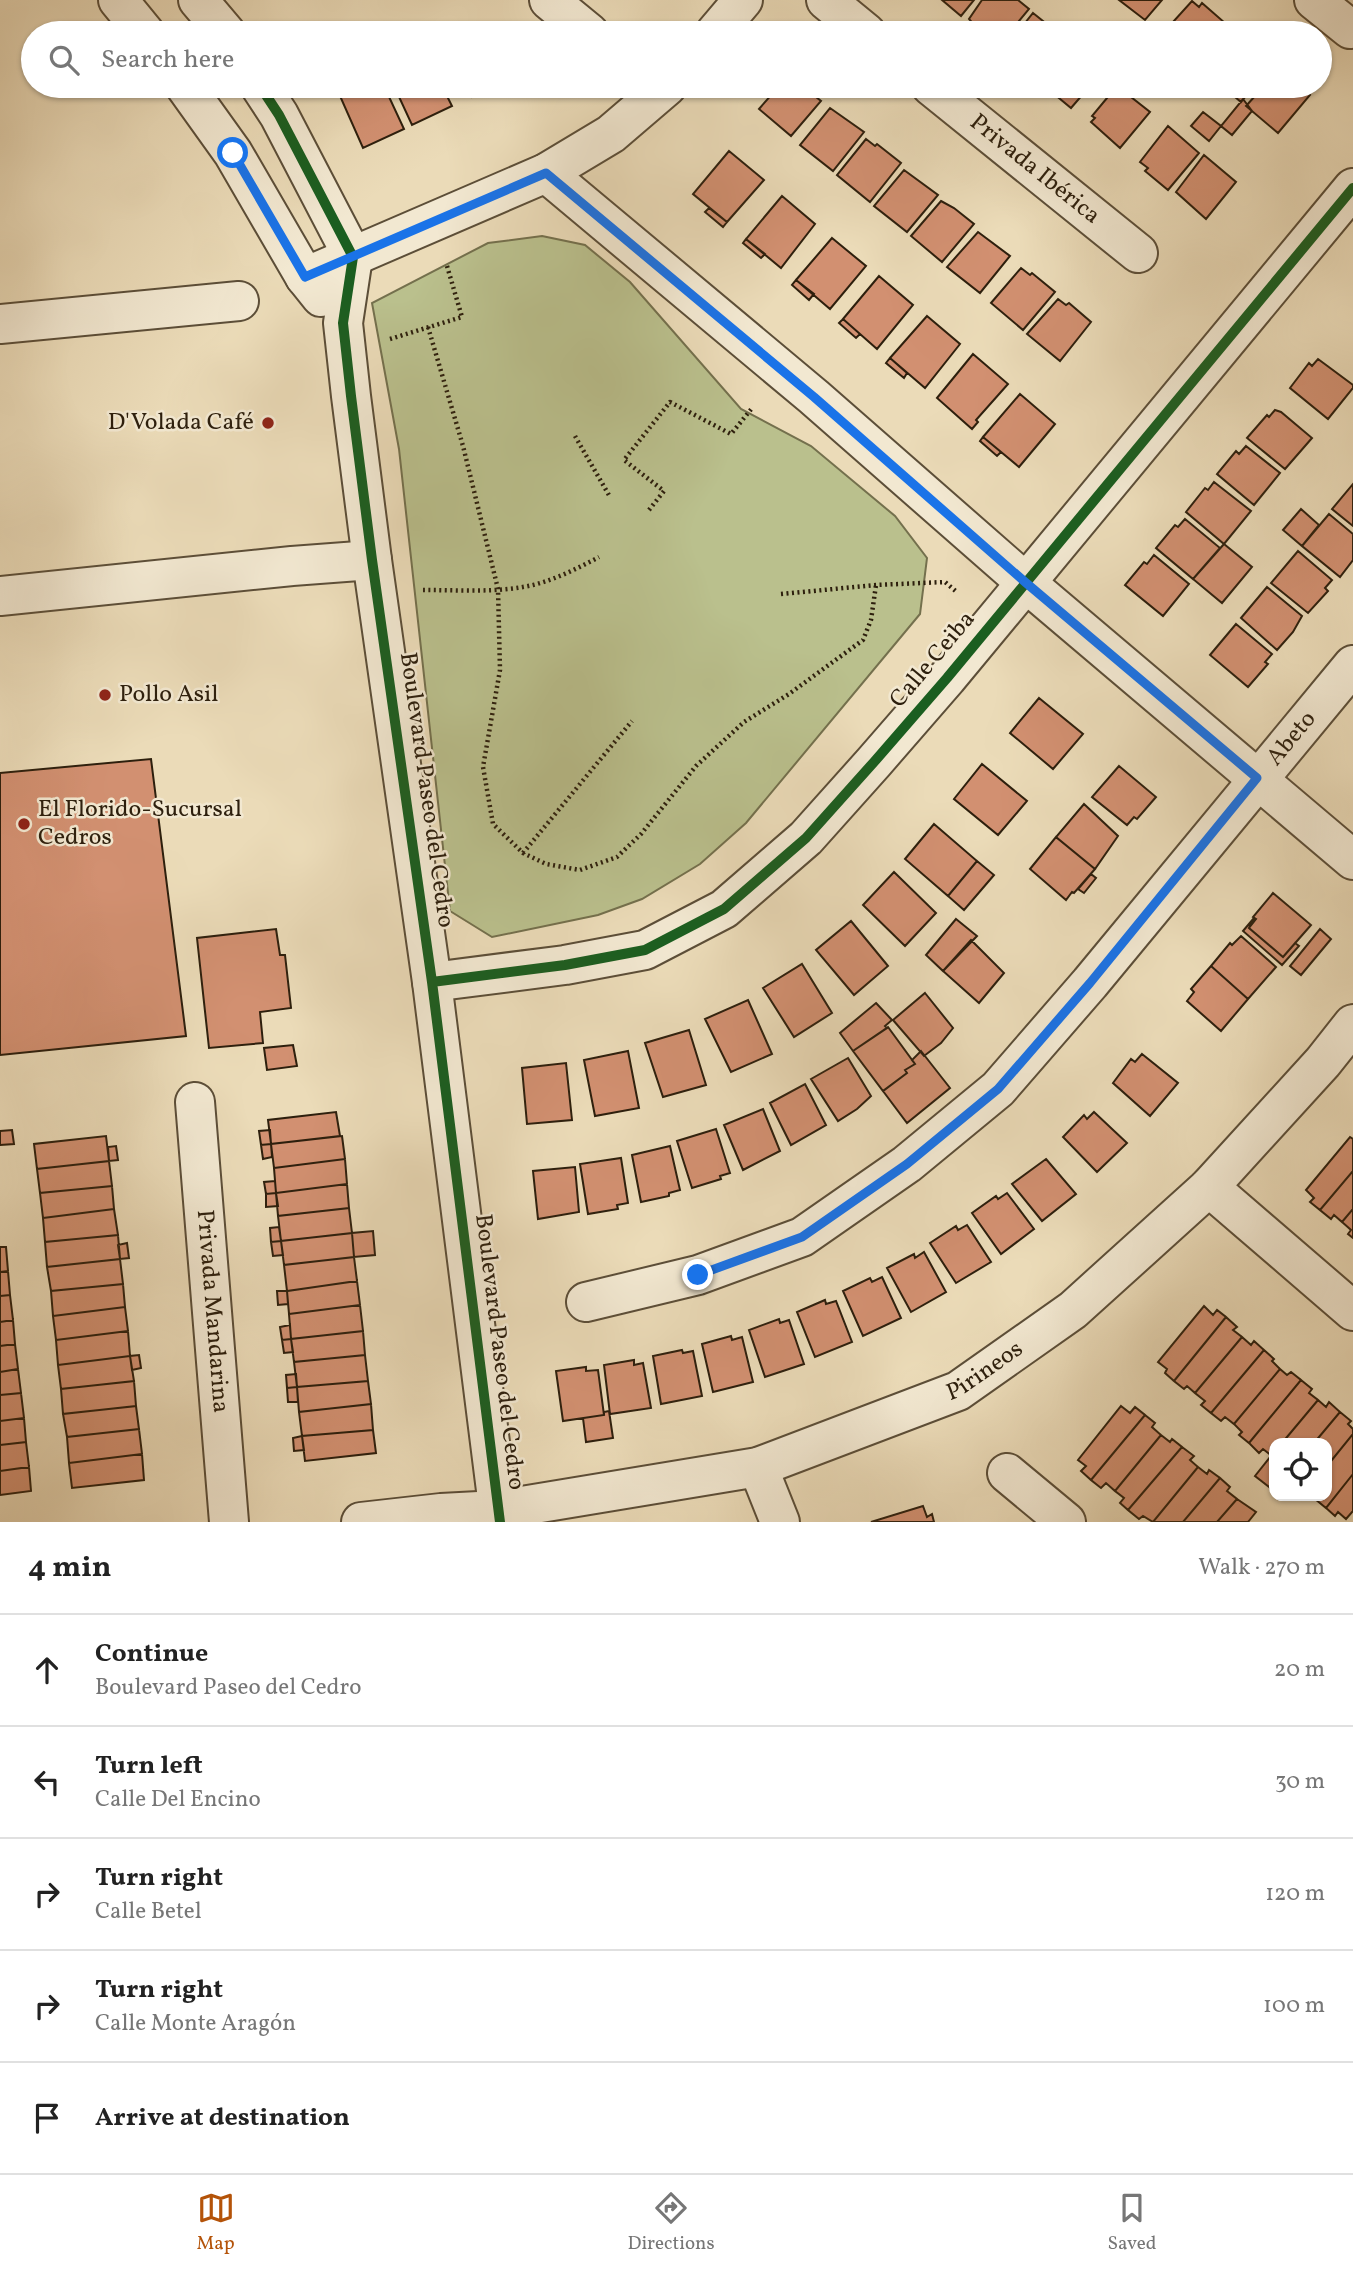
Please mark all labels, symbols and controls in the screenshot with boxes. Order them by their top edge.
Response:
search box [21,21,1332,98]
icon: search [45,41,83,79]
text: Search here [101,42,234,78]
street label: Privada Ibérica [962,106,1107,233]
route start [217,137,248,168]
place label: D'Volada Café [108,406,254,440]
marker: D'Volada Café [260,415,276,431]
street label: Calle Ceiba [882,604,984,716]
street label: Boulevard Paseo del Cedro [390,650,462,930]
place label: Pollo Asil [119,678,218,712]
marker: Pollo Asil [97,687,113,703]
street label: Abeto [1259,704,1325,774]
place label: El Florido-Sucursal Cedros [38,793,242,855]
marker: El Florido-Sucursal Cedros [16,816,32,832]
street label: Privada Mandarina [187,1208,237,1414]
street label: Boulevard Paseo del Cedro [465,1212,533,1492]
route end [682,1259,713,1290]
street label: Pirineos [942,1333,1030,1411]
map controls [1269,1438,1332,1501]
button: locate [1269,1438,1332,1501]
text: 4 min [28,1547,112,1589]
text: Walk · 270 m [1198,1552,1325,1584]
text: Continue [95,1636,208,1672]
icon: ahead [28,1651,66,1689]
text: 20 m [1274,1654,1325,1686]
text: Boulevard Paseo del Cedro [95,1672,361,1704]
text: Turn left [95,1748,203,1784]
icon: left [28,1763,66,1801]
text: 30 m [1275,1766,1325,1798]
text: Calle Del Encino [95,1784,261,1816]
text: Turn right [95,1860,223,1896]
icon: right [28,1875,66,1913]
text: 120 m [1265,1878,1325,1910]
text: Calle Betel [95,1896,202,1928]
text: Turn right [95,1972,223,2008]
icon: right [28,1987,66,2025]
text: 100 m [1263,1990,1325,2022]
text: Calle Monte Aragón [95,2008,296,2040]
icon: arrive [28,2099,66,2137]
text: Arrive at destination [95,2100,350,2136]
tab: Map [196,2189,235,2257]
tab: Directions [628,2189,715,2257]
tab: Saved [1108,2189,1156,2257]

